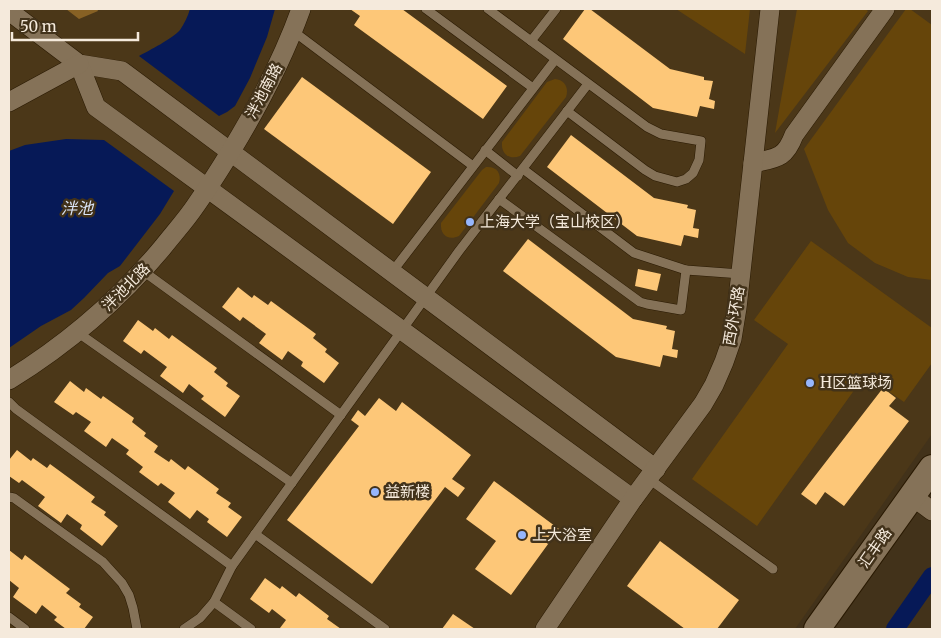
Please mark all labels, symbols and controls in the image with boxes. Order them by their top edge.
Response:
scale bar [12,10,139,42]
text: 50 m [20,17,57,36]
street label: 泮池南路 [241,60,286,122]
water label: 泮池 [61,198,95,218]
place label: 上海大学（宝山校区） [480,212,630,231]
marker: 上海大学（宝山校区） [464,216,476,228]
street label: 泮池北路 [98,259,154,315]
street label: 西外环路 [719,285,748,347]
place label: H区篮球场 [820,373,892,392]
marker: H区篮球场 [804,377,816,389]
place label: 益新楼 [385,482,430,501]
marker: 益新楼 [369,486,381,498]
street label: 汇丰路 [854,524,895,572]
place label: 上大浴室 [532,525,592,544]
marker: 上大浴室 [516,529,528,541]

